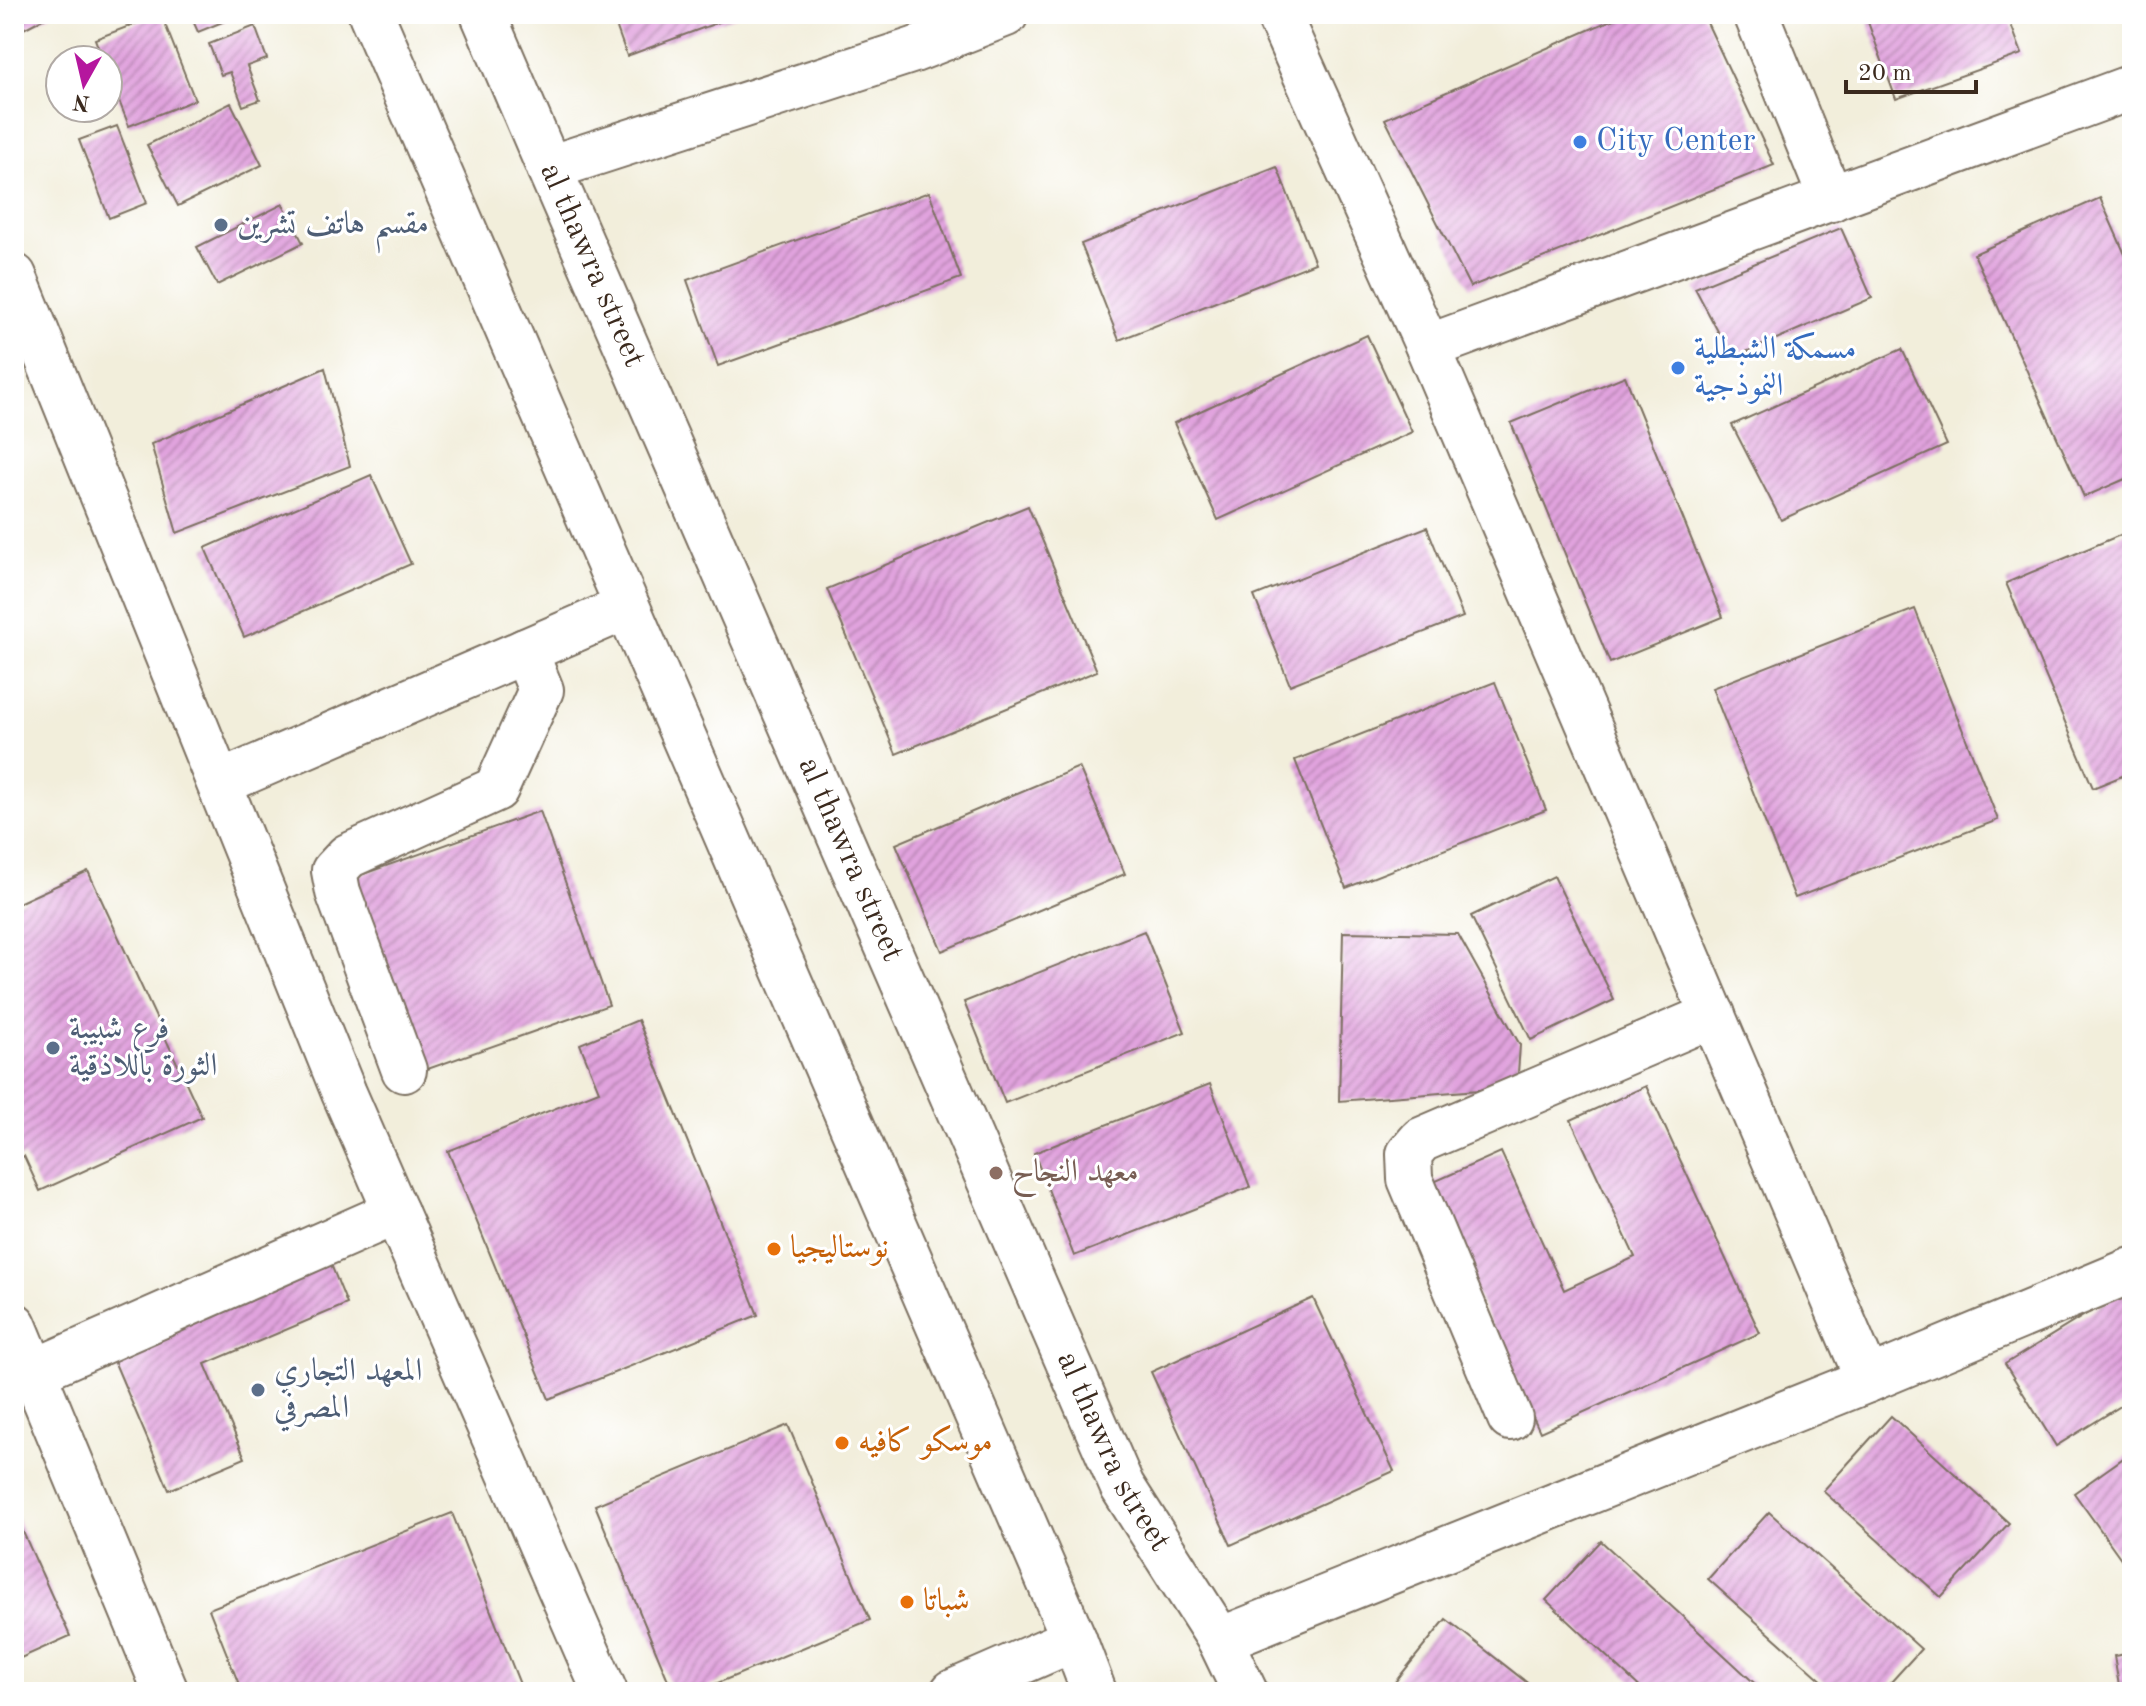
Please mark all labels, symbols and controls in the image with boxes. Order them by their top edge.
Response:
north arrow [44,44,124,124]
scale bar [1846,44,1976,94]
text: 20 m [1858,62,1912,86]
text: N [71,90,91,114]
place label: City Center [1596,126,1756,158]
marker: City Center [1571,133,1589,151]
street label: al thawra street [533,159,650,372]
place label: مقسم هاتف تشرين [237,209,429,254]
marker: مقسم هاتف تشرين [212,216,230,234]
place label: مسمكة الشبطلية النموذجية [1694,331,1856,404]
marker: مسمكة الشبطلية النموذجية [1669,359,1687,377]
street label: al thawra street [792,753,908,967]
place label: فرع شبيبة الثورة باللاذقية [69,1014,218,1084]
marker: فرع شبيبة الثورة باللاذقية [44,1039,62,1057]
place label: معهد النجاح [1012,1157,1139,1198]
marker: معهد النجاح [987,1164,1005,1182]
place label: نوستاليجيا [790,1233,889,1266]
marker: نوستاليجيا [765,1240,783,1258]
street label: al thawra street [1050,1347,1176,1558]
place label: المعهد التجاري المصرفي [274,1356,423,1432]
marker: المعهد التجاري المصرفي [249,1381,267,1399]
place label: موسكو كافيه [858,1424,993,1460]
marker: موسكو كافيه [833,1434,851,1452]
place label: شباتا [923,1586,970,1618]
marker: شباتا [898,1593,916,1611]

